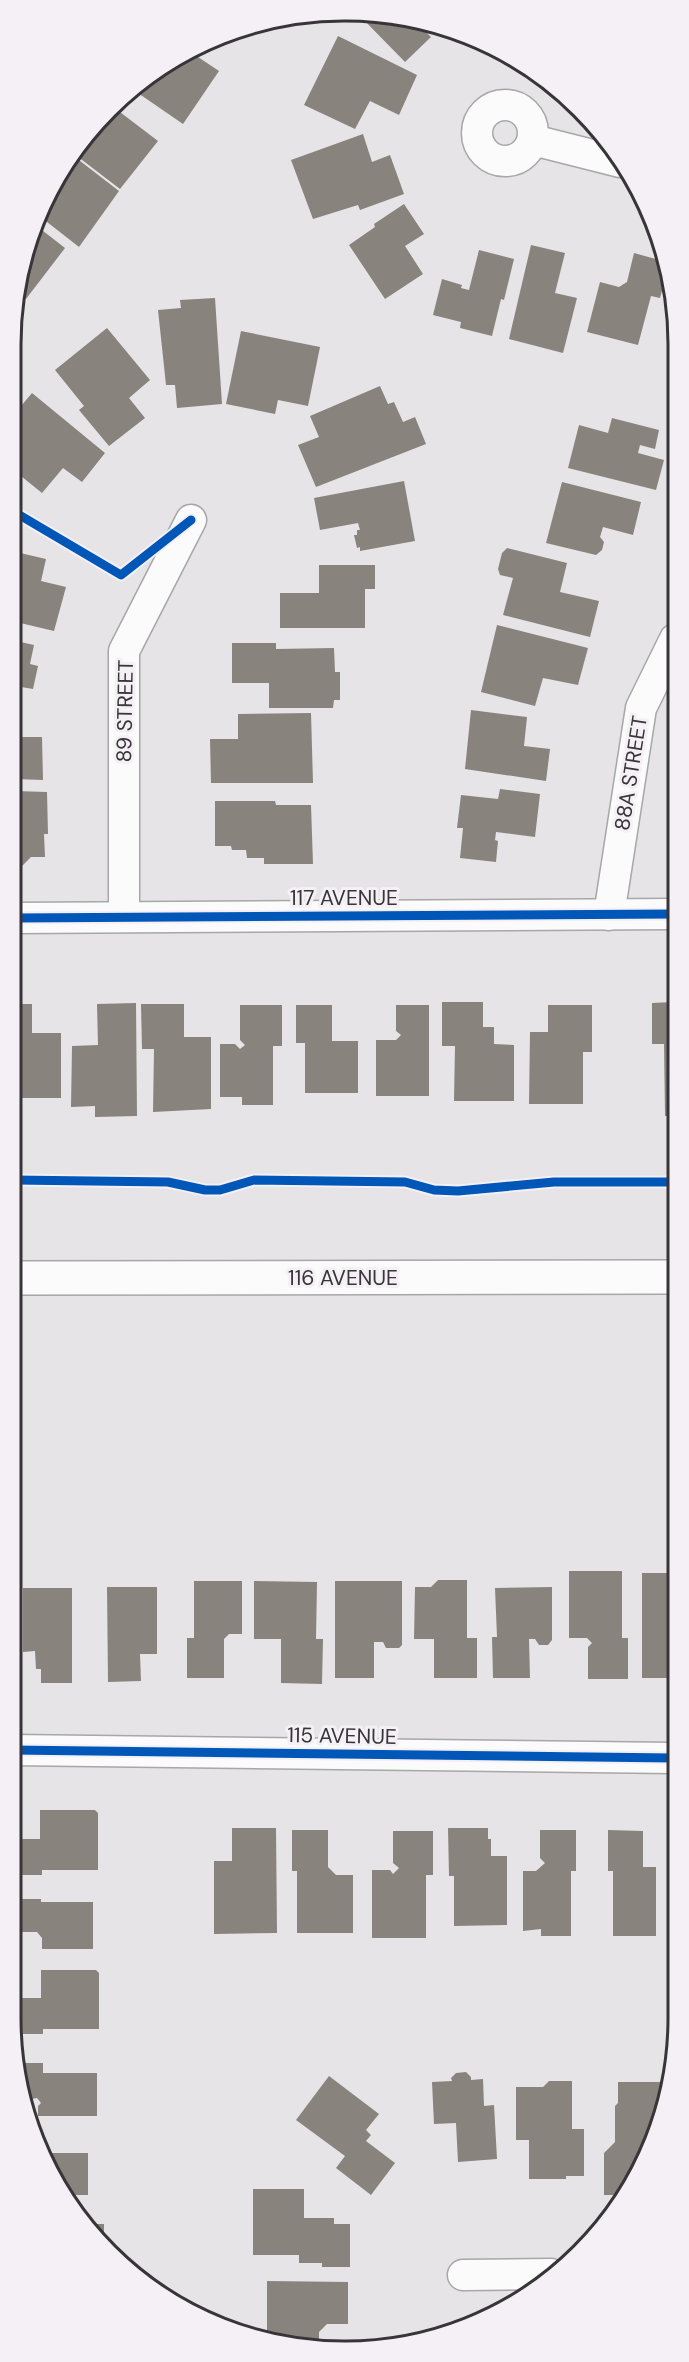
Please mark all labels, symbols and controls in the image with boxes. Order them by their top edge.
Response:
street label: 89 STREET [110,659,140,763]
street label: 88A STREET [608,713,654,832]
street label: 117 AVENUE [290,884,398,912]
street label: 116 AVENUE [288,1264,398,1292]
street label: 115 AVENUE [287,1721,397,1751]

